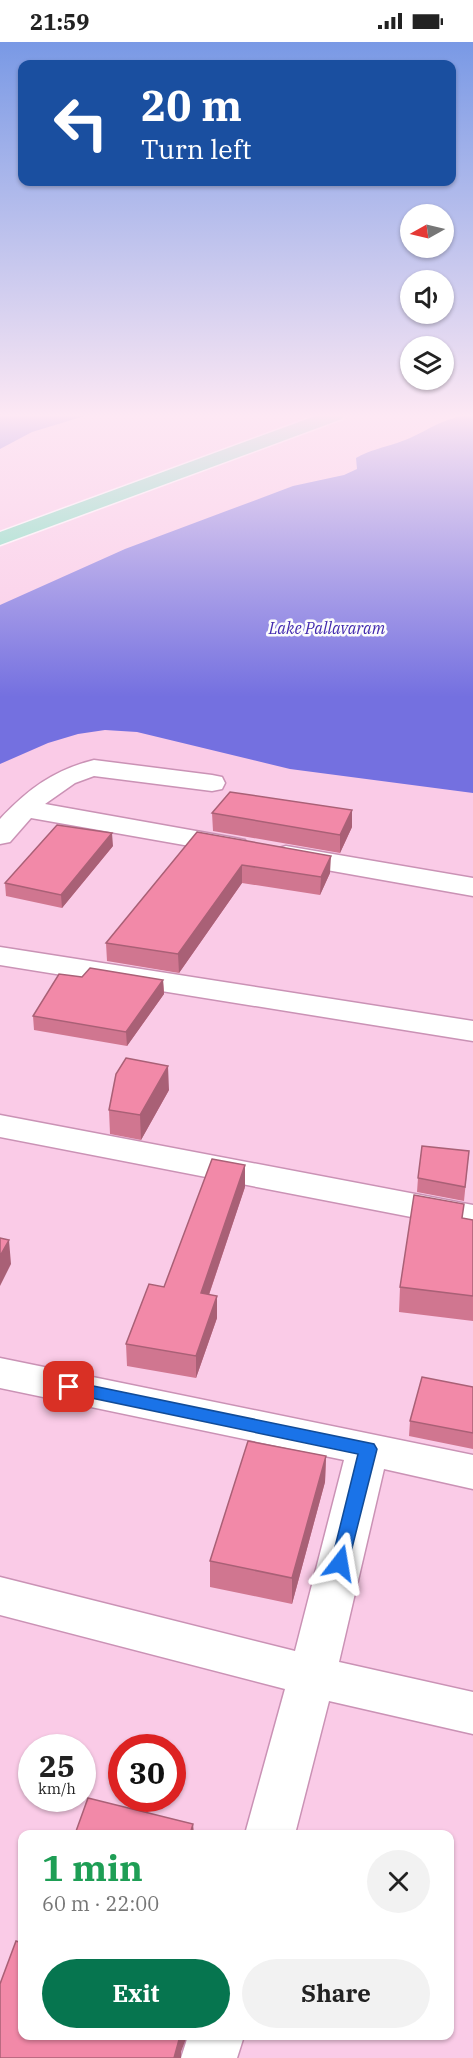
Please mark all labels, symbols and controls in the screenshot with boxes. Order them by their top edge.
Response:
text: 21:59 [30,7,89,36]
text: 20 m [141,78,242,133]
icon: left [42,84,120,162]
text: Turn left [141,131,252,166]
north arrow [400,204,454,258]
map controls [400,204,454,390]
button: sound [400,270,454,324]
button: layers [400,336,454,390]
water label: Lake Pallavaram [268,618,386,638]
pin [43,1361,94,1412]
icon: arrive [52,1370,85,1403]
position arrow [308,1531,372,1595]
speed limit sign: 30 [108,1734,186,1812]
text: 25 [39,1746,75,1785]
text: km/h [38,1779,76,1798]
text: 1 min [42,1844,143,1891]
button: close [367,1850,430,1913]
text: 60 m · 22:00 [42,1890,159,1917]
button: Exit [42,1959,230,2028]
button: Share [242,1959,430,2028]

